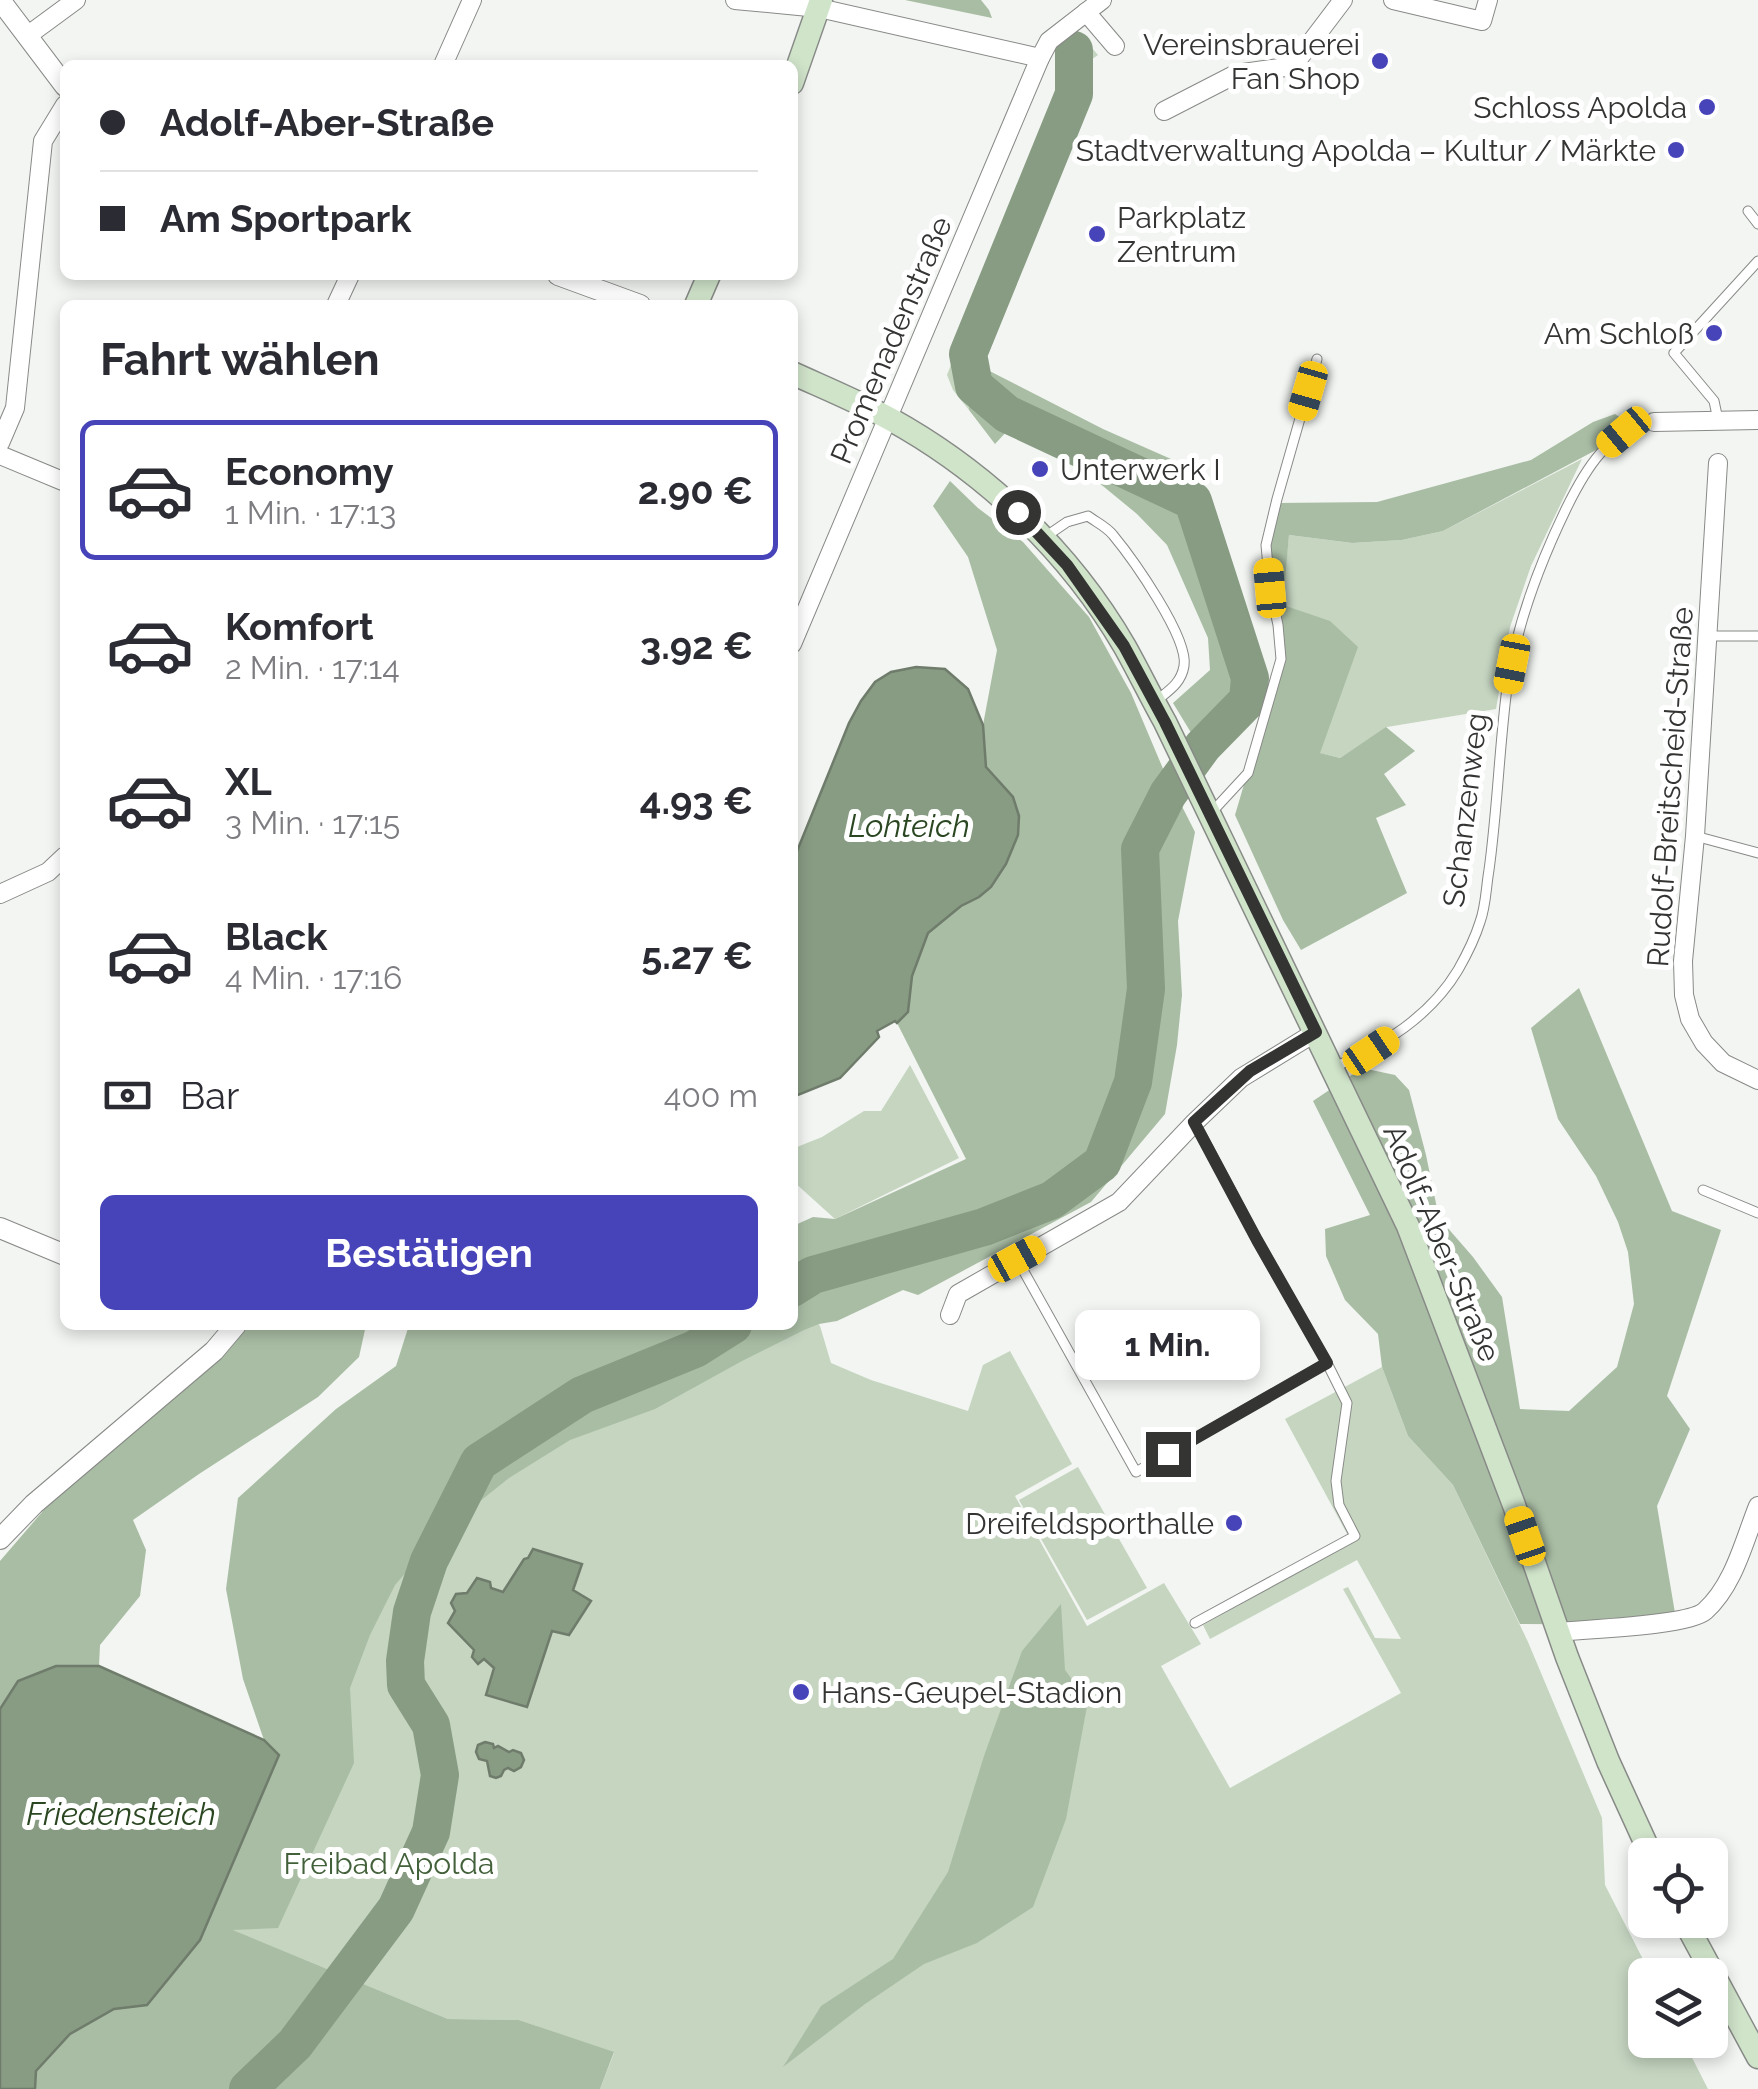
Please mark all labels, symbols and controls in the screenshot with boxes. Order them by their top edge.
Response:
place label: Vereinsbrauerei Fan Shop [1143,27,1360,96]
marker: Vereinsbrauerei Fan Shop [1369,50,1391,72]
place label: Schloss Apolda [1473,90,1687,125]
marker: Schloss Apolda [1696,96,1718,118]
text: Adolf-Aber-Straße [160,100,494,145]
place label: Stadtverwaltung Apolda – Kultur / Märkte [1076,133,1656,168]
marker: Stadtverwaltung Apolda – Kultur / Märkte [1665,139,1687,161]
text: Am Sportpark [160,196,411,241]
place label: Parkplatz Zentrum [1117,200,1246,269]
street label: Promenadenstraße [823,211,959,469]
marker: Parkplatz Zentrum [1086,223,1108,245]
place label: Am Schloß [1544,316,1694,351]
marker: Am Schloß [1703,322,1725,344]
text: Fahrt wählen [100,333,380,386]
car [1285,358,1331,424]
car [1591,401,1657,463]
icon: car [105,445,195,535]
text: Economy [225,449,394,494]
place label: Unterwerk I [1060,452,1221,487]
marker: Unterwerk I [1029,458,1051,480]
text: 2.90 € [638,468,753,513]
route start [996,490,1041,535]
text: 1 Min. · 17:13 [225,494,396,531]
car [1252,557,1288,619]
icon: car [105,600,195,690]
text: Komfort [225,604,374,649]
street label: Rudolf-Breitscheid-Straße [1640,606,1700,968]
text: 3.92 € [640,623,753,668]
car [1492,632,1532,696]
text: 2 Min. · 17:14 [225,649,400,686]
street label: Schanzenweg [1436,711,1494,909]
icon: car [105,755,195,845]
text: XL [225,759,272,804]
text: 4.93 € [640,778,753,823]
text: 3 Min. · 17:15 [225,804,400,841]
water label: Lohteich [848,807,970,844]
icon: car [105,910,195,1000]
text: Black [225,914,327,959]
text: 5.27 € [641,933,753,978]
text: 4 Min. · 17:16 [225,959,402,996]
car [1338,1022,1404,1080]
icon: cash [100,1068,155,1123]
text: Bar [180,1073,239,1118]
text: 400 m [664,1077,758,1114]
street label: Adolf-Aber-Straße [1376,1119,1508,1367]
button: Bestätigen [100,1195,758,1310]
car [983,1231,1051,1287]
callout: 1 Min. [1076,1309,1260,1379]
text: 1 Min. [1125,1326,1210,1363]
route end [1146,1432,1191,1477]
car [1501,1503,1549,1569]
place label: Dreifeldsporthalle [965,1506,1214,1541]
marker: Dreifeldsporthalle [1223,1512,1245,1534]
place label: Hans-Geupel-Stadion [821,1675,1122,1710]
marker: Hans-Geupel-Stadion [790,1681,812,1703]
water label: Friedensteich [26,1795,216,1832]
map controls [1628,1838,1728,2058]
button: locate [1628,1838,1728,1938]
park label: Freibad Apolda [284,1846,494,1881]
button: layers [1628,1958,1728,2058]

